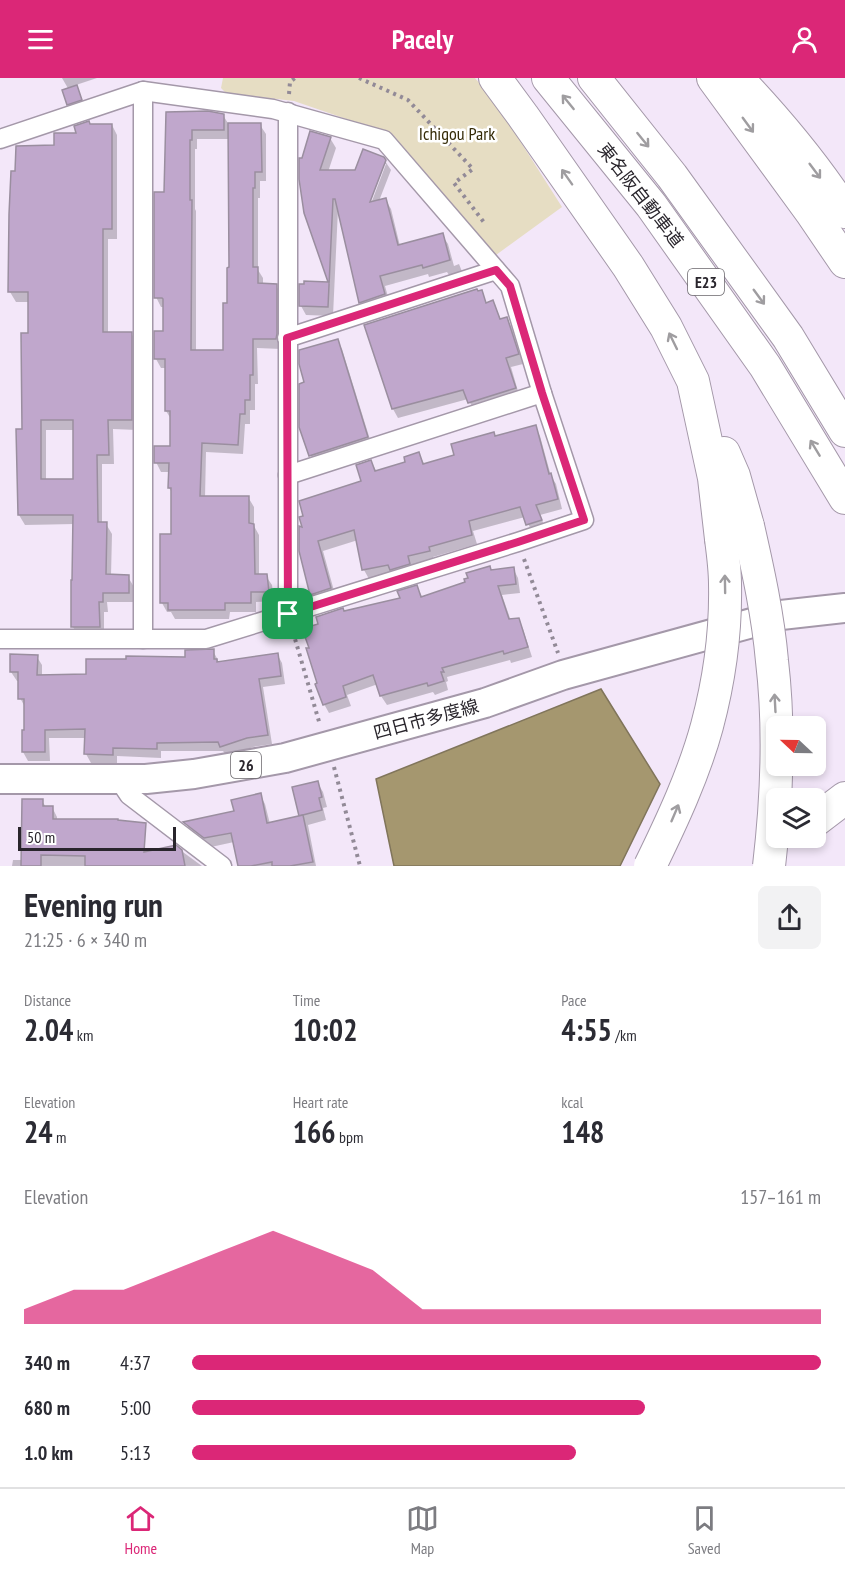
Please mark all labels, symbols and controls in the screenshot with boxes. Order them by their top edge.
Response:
text: Pacely [392,22,453,56]
icon: menu [24,23,57,56]
icon: person [788,23,821,56]
one-way arrow [561,94,574,110]
one-way arrow [742,116,754,132]
park label: Ichigou Park [419,122,495,145]
one-way arrow [637,132,650,148]
street label: 東名阪自動車道 [593,138,689,252]
one-way arrow [808,163,821,179]
one-way arrow [560,169,573,186]
road number: E23 [688,269,724,295]
one-way arrow [753,288,765,305]
one-way arrow [666,332,678,350]
one-way arrow [808,440,820,457]
one-way arrow [719,574,730,594]
pin [262,588,313,639]
icon: arrive [271,597,304,630]
one-way arrow [769,693,780,713]
street label: 四日市多度線 [371,694,481,744]
north arrow [766,716,826,776]
map controls [766,716,826,848]
road number: 26 [231,752,261,778]
button: layers [766,788,826,848]
one-way arrow [670,804,681,823]
scale bar [18,824,176,851]
text: 50 m [27,827,55,847]
text: Evening run [24,883,163,926]
button: share [758,886,821,949]
text: 21:25 · 6 × 340 m [24,927,147,953]
text: Distance [24,990,71,1010]
text: Time [293,990,320,1010]
text: Pace [561,990,587,1010]
text: 2.04 [24,1010,73,1049]
text: 10:02 [293,1010,358,1049]
text: 4:55 [561,1010,612,1049]
text: km [73,1025,93,1045]
text: /km [612,1025,637,1045]
text: Elevation [24,1092,75,1112]
text: Heart rate [293,1092,348,1112]
text: kcal [561,1092,583,1112]
text: 24 [24,1112,53,1151]
text: 166 [293,1112,336,1151]
text: 148 [561,1112,604,1151]
text: m [53,1127,67,1147]
text: bpm [336,1127,363,1147]
text: Elevation [24,1184,88,1210]
text: 157–161 m [740,1184,821,1210]
text: 340 m [24,1350,70,1376]
text: 4:37 [120,1350,151,1376]
text: 680 m [24,1395,70,1421]
text: 5:00 [120,1395,151,1421]
text: 1.0 km [24,1440,73,1466]
text: 5:13 [120,1440,151,1466]
tab: Home [124,1502,157,1558]
tab: Map [406,1502,439,1558]
tab: Saved [688,1502,721,1558]

